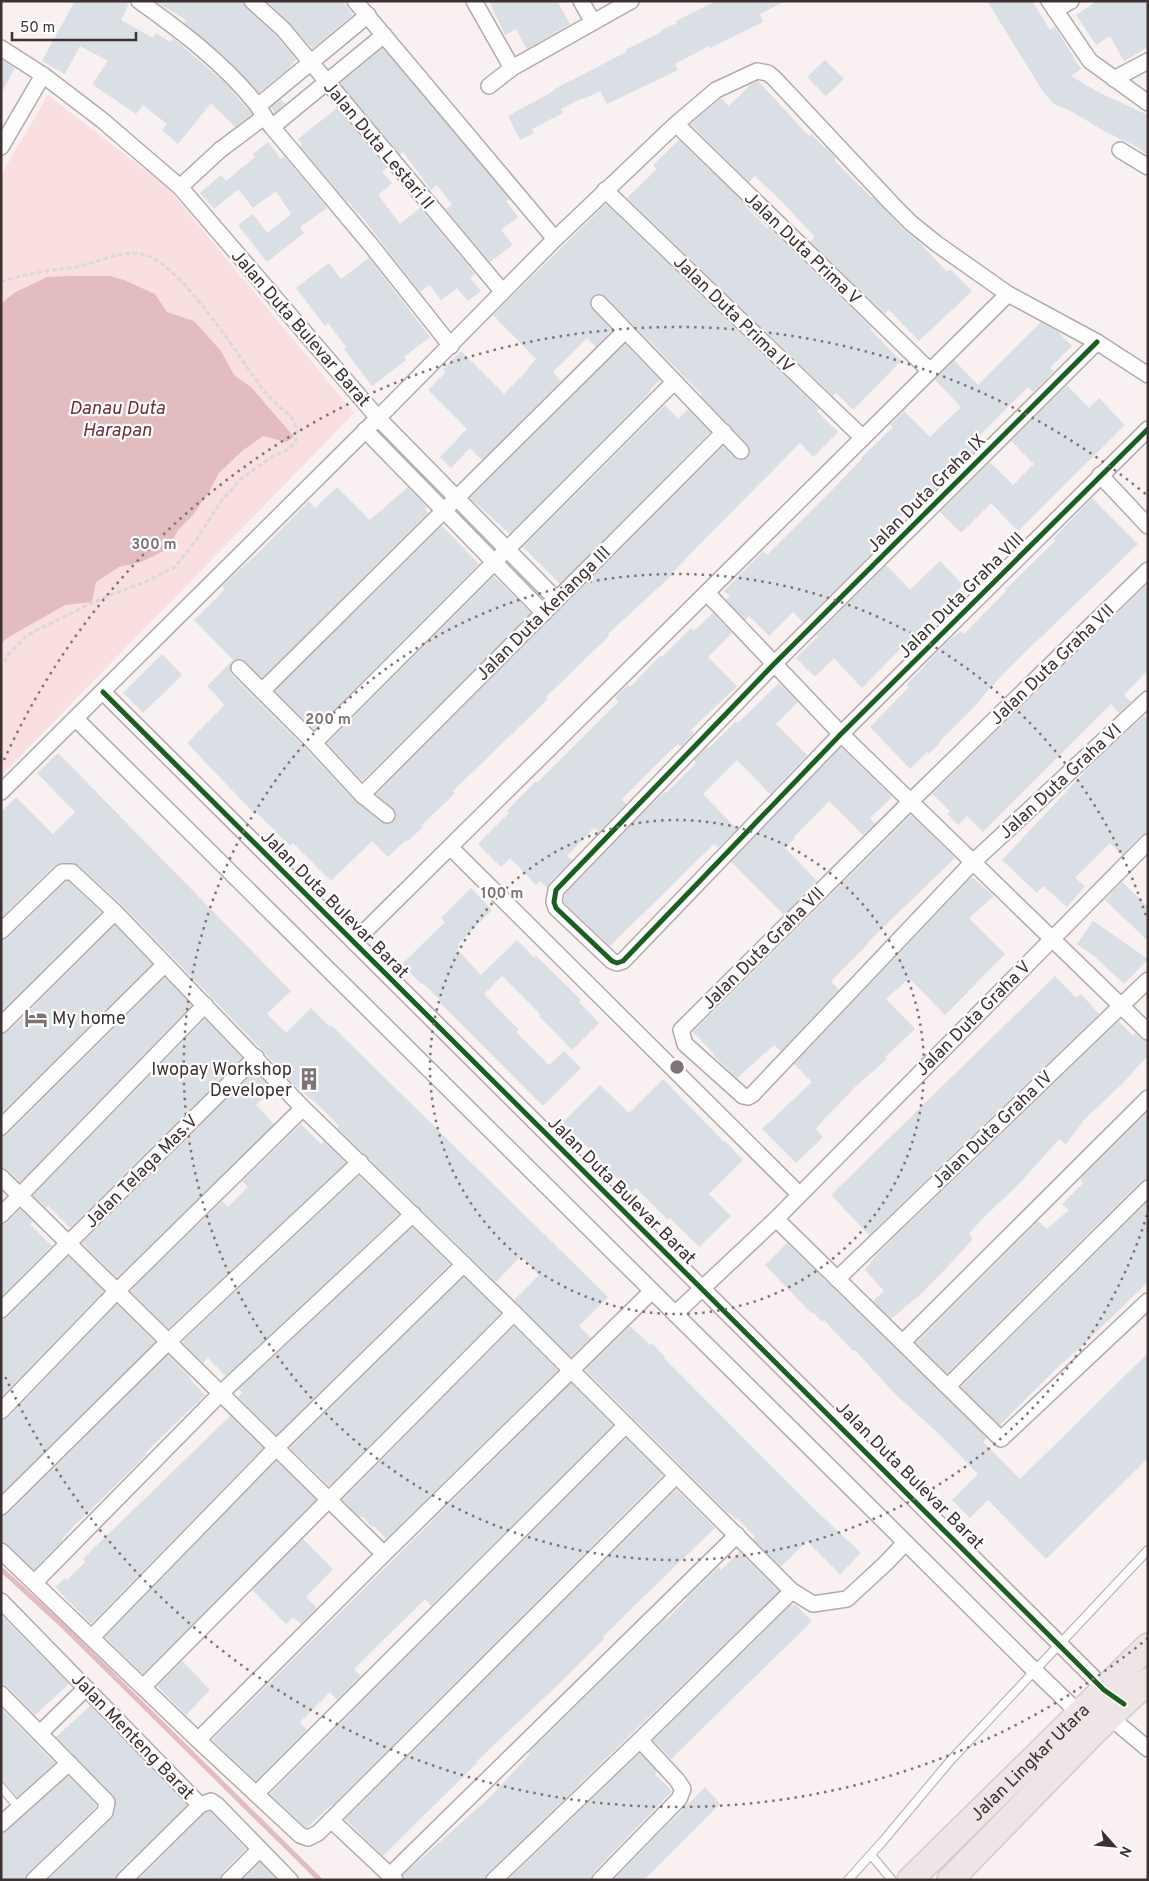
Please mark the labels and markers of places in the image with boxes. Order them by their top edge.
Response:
hotel icon: My home [23,1005,49,1031]
place label: My home [52,1008,126,1031]
centre of rings [668,1058,686,1076]
place label: Iwopay Workshop Developer [151,1059,292,1103]
building icon: Iwopay Workshop Developer [296,1066,322,1092]

